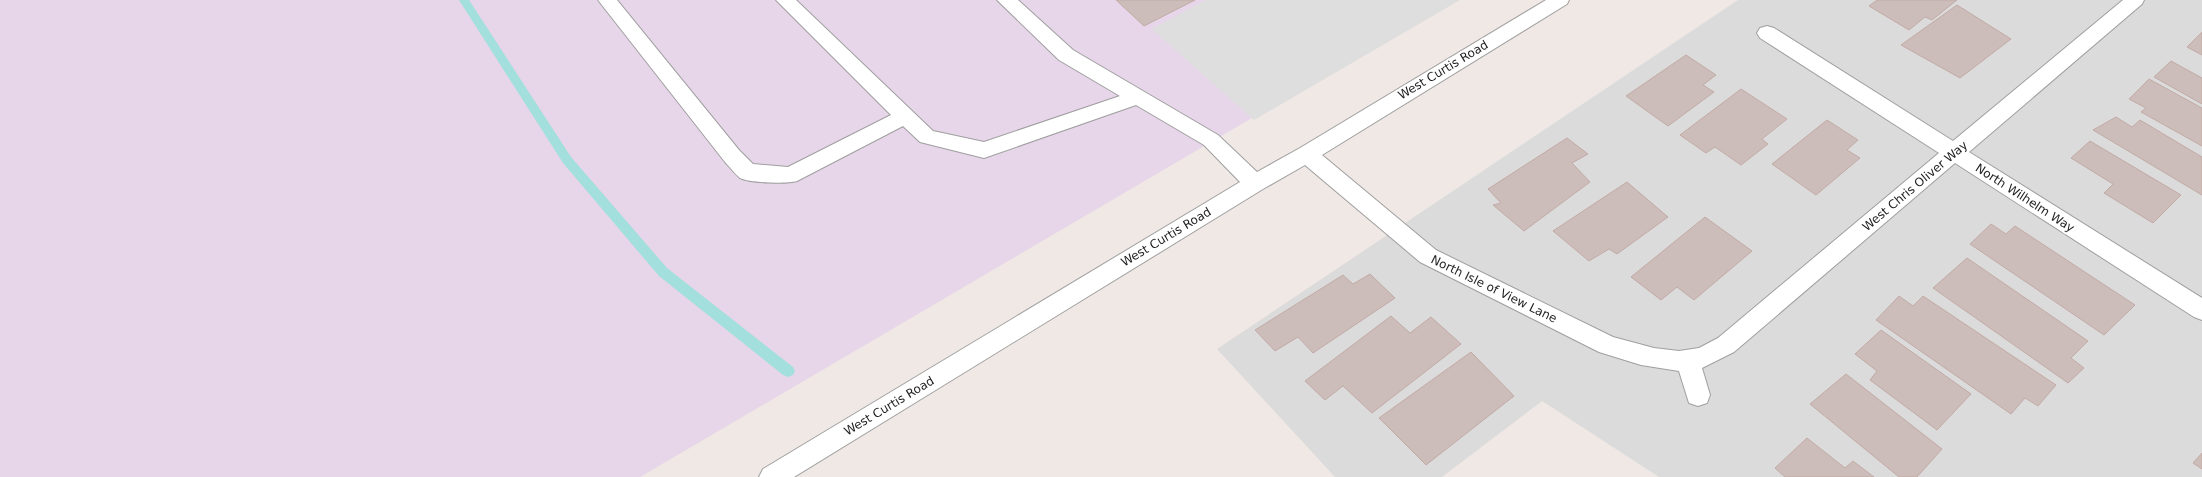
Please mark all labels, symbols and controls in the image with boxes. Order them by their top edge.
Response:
street label: West Curtis Road [1395,38,1491,102]
street label: West Chris Oliver Way [1860,138,1970,234]
street label: North Wilhelm Way [1973,161,2077,235]
street label: West Curtis Road [1118,205,1214,269]
street label: North Isle of View Lane [1429,252,1559,326]
street label: West Curtis Road [841,374,937,438]

